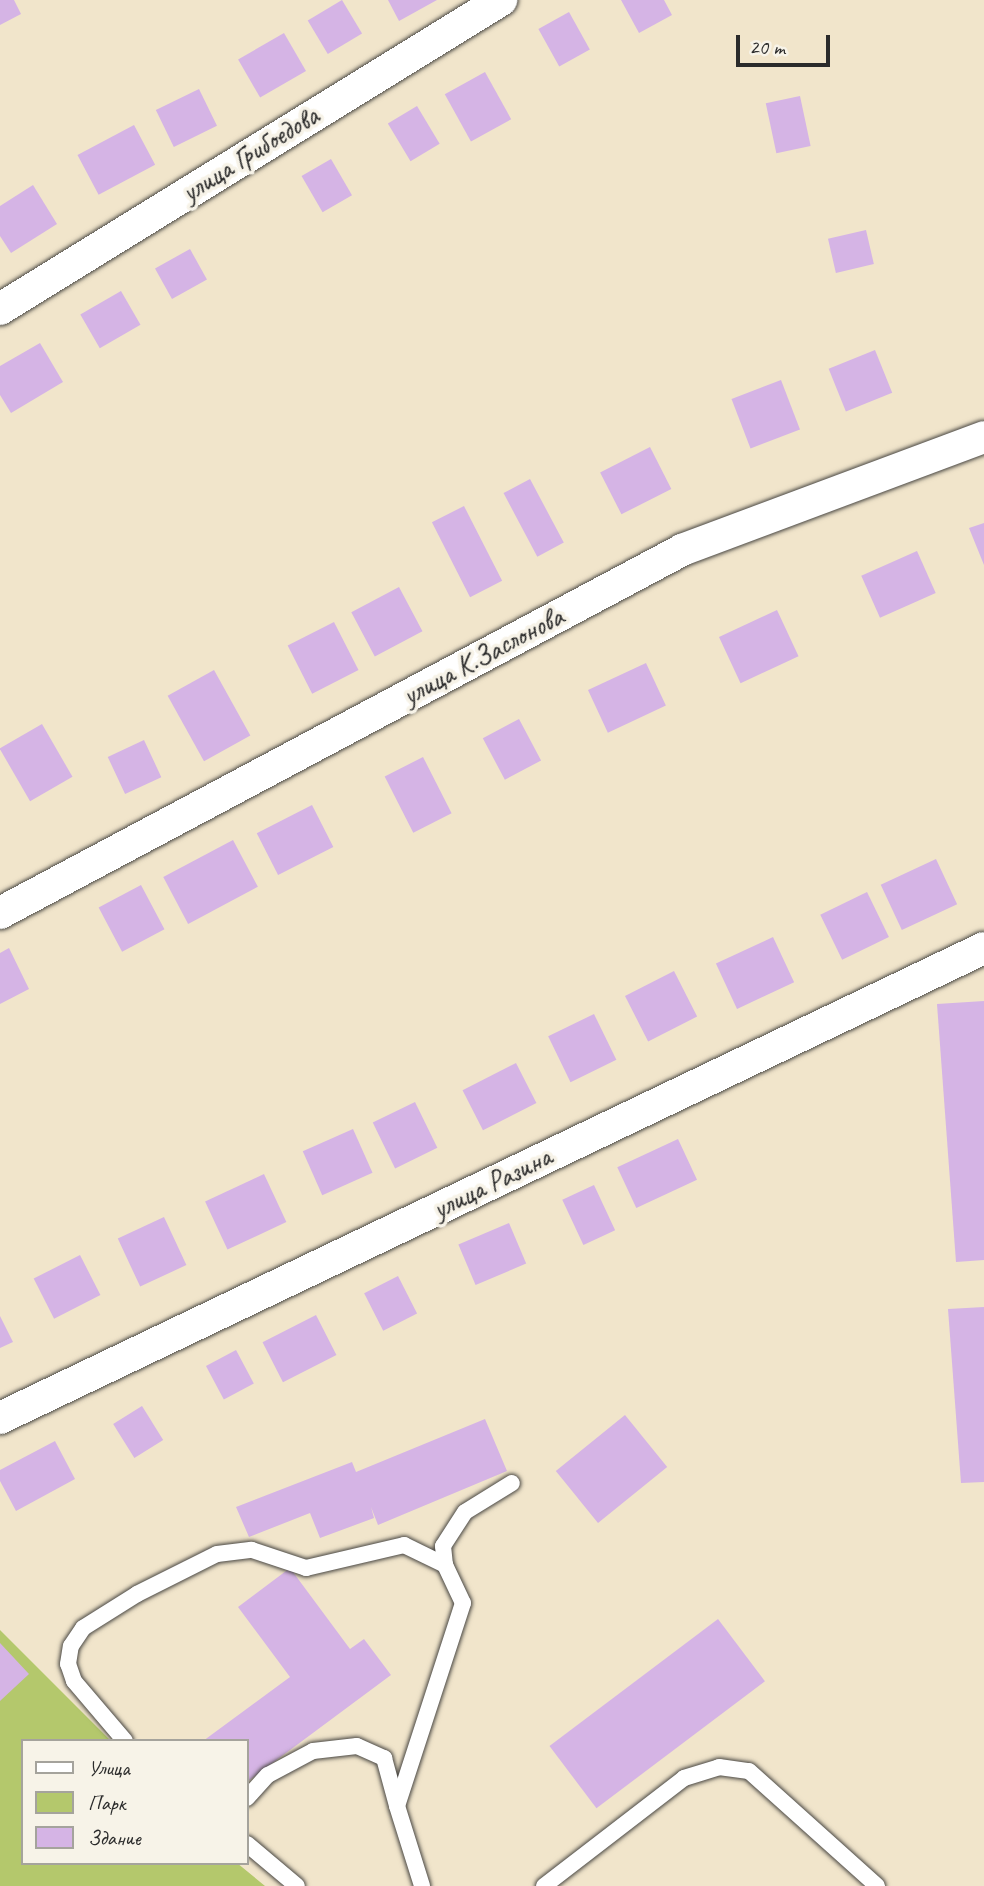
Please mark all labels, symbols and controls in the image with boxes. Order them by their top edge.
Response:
scale bar [739,21,834,65]
text: 20 m [749,34,785,60]
street label: улица Грибоедова [176,99,324,209]
street label: улица К.Заслонова [397,599,569,713]
street label: улица Разина [427,1140,557,1226]
legend [21,1739,248,1865]
text: Улица [88,1755,130,1781]
text: Парк [88,1790,125,1816]
text: Здание [88,1825,141,1851]

